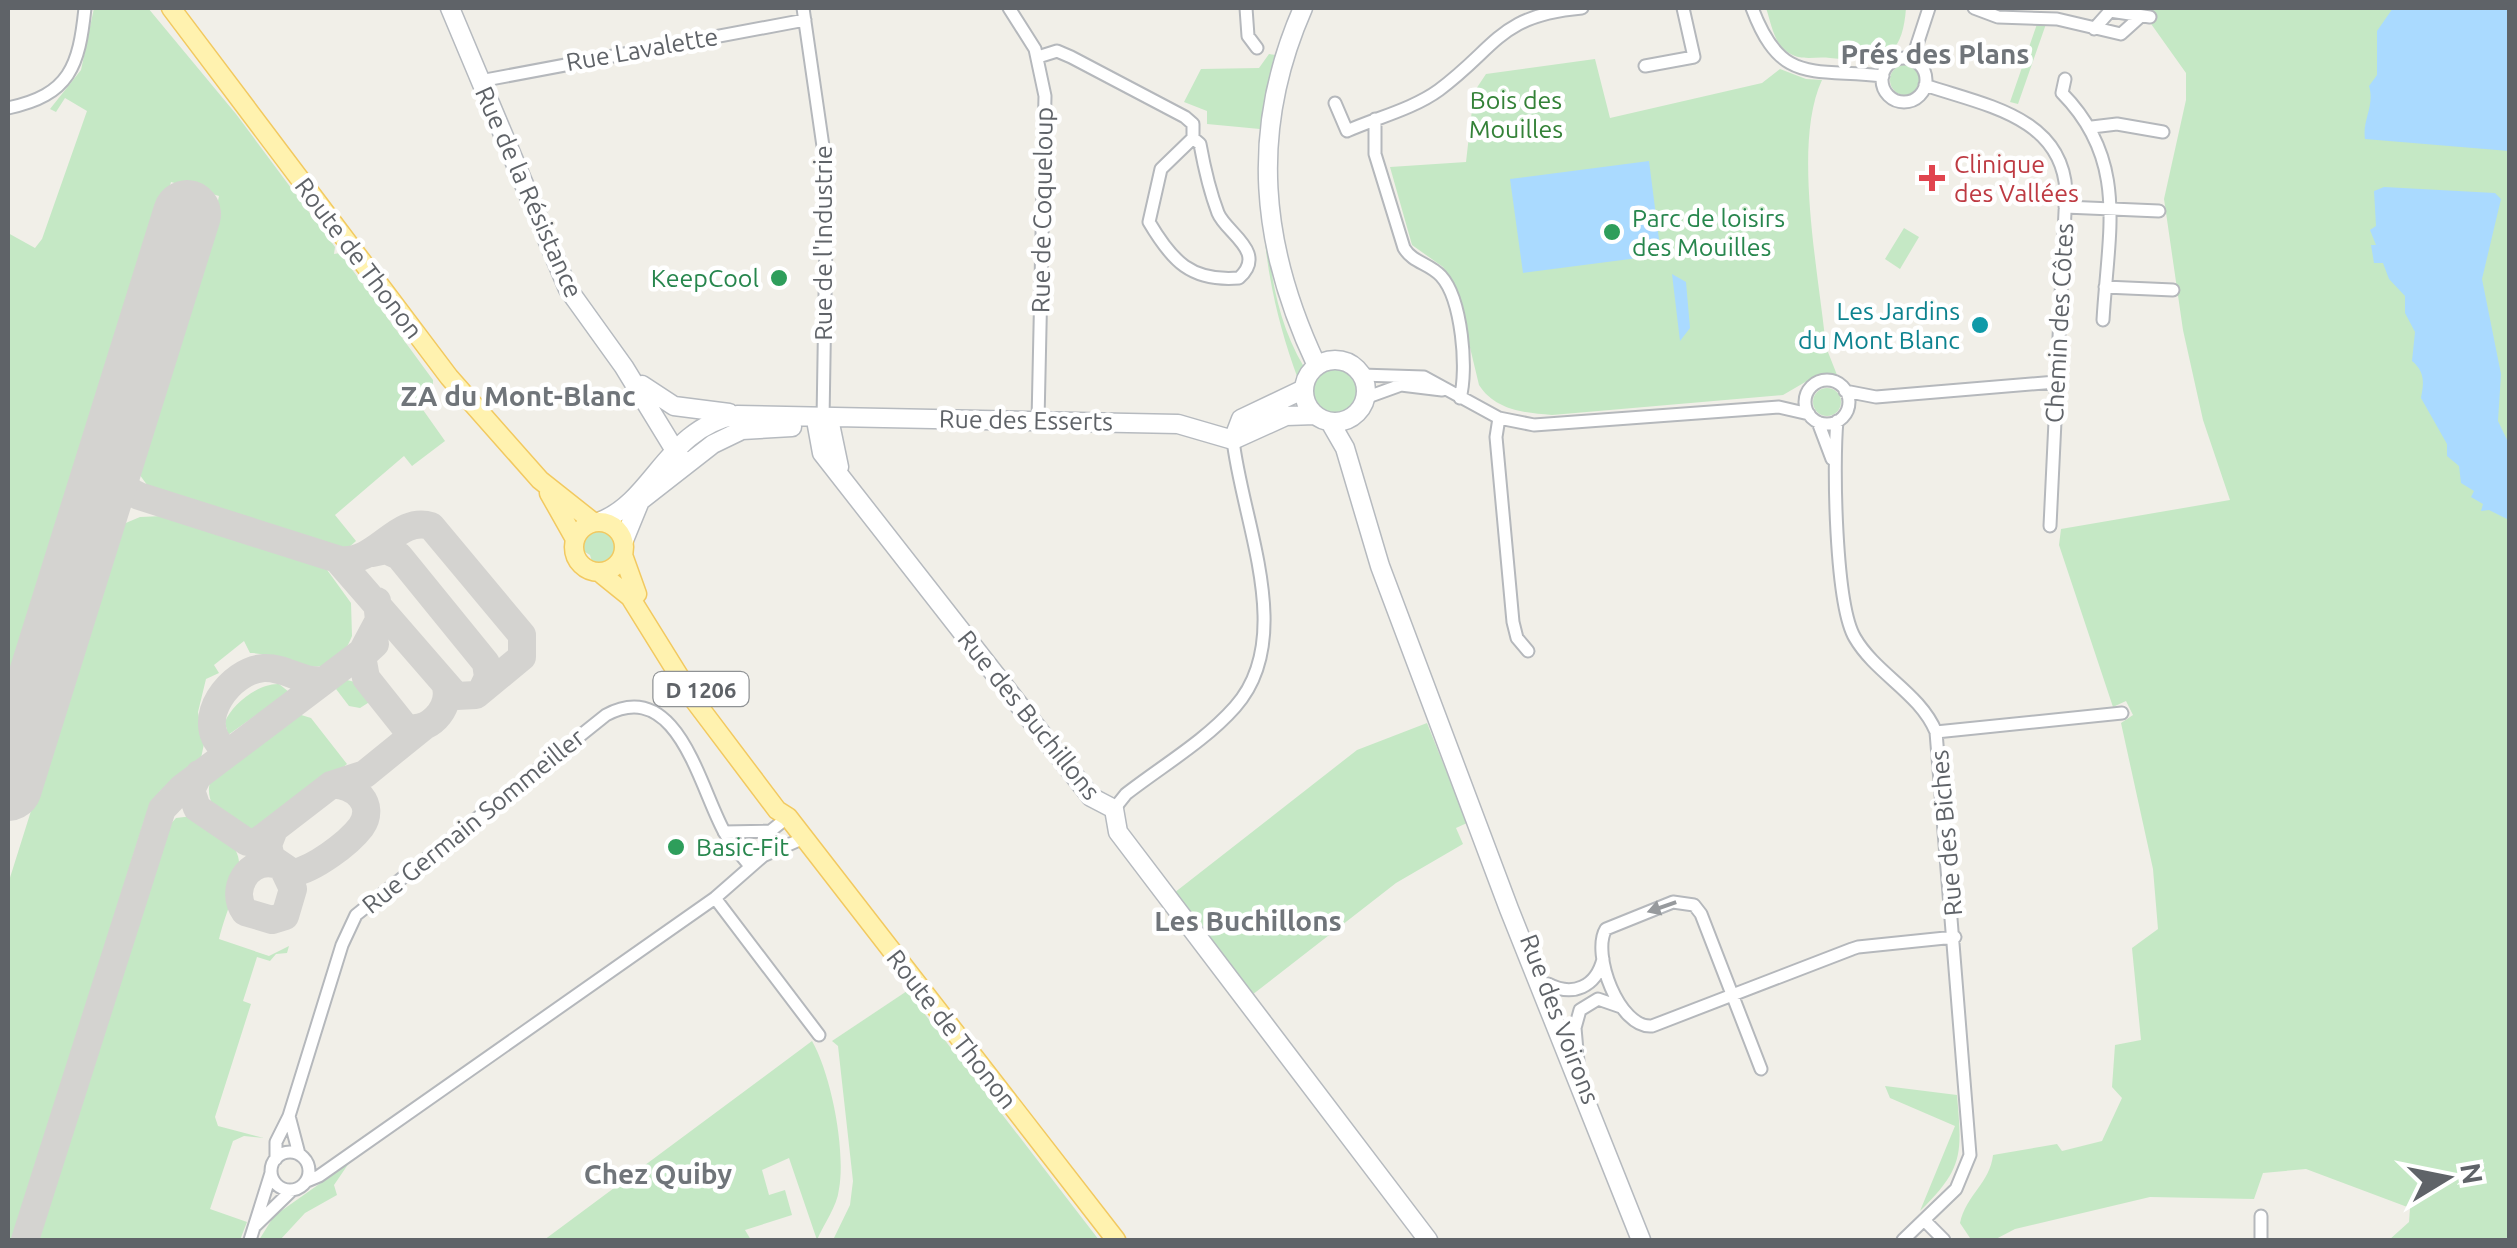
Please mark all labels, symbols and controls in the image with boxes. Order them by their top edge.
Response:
street label: Rue Lavalette [564,22,720,76]
district label: Prés des Plans [1840,38,2030,69]
street label: Rue de la Résistance [470,82,588,302]
park label: Bois des Mouilles [1469,86,1563,143]
street label: Rue de Coqueloup [1026,107,1058,313]
street label: Rue de l'Industrie [809,145,837,341]
place label: Clinique des Vallées [1954,150,2079,207]
marker: Clinique des Vallées [1919,165,1945,191]
street label: Route de Thonon [289,172,429,344]
place label: Parc de loisirs des Mouilles [1632,204,1785,261]
marker: Parc de loisirs des Mouilles [1601,221,1623,243]
street label: Chemin des Côtes [2040,222,2078,424]
place label: KeepCool [651,264,759,292]
marker: KeepCool [768,267,790,289]
place label: Les Jardins du Mont Blanc [1798,297,1960,354]
marker: Les Jardins du Mont Blanc [1969,314,1991,336]
district label: ZA du Mont-Blanc [400,380,636,411]
street label: Rue des Esserts [939,404,1113,436]
street label: Rue des Buchillons [952,625,1106,805]
road number: D 1206 [654,672,748,706]
street label: Rue Germain Sommeiller [357,723,590,919]
street label: Rue des Biches [1925,749,1967,917]
place label: Basic-Fit [696,833,789,861]
marker: Basic-Fit [665,836,687,858]
one-way arrow [1647,900,1677,915]
district label: Les Buchillons [1154,905,1342,936]
street label: Rue des Voirons [1515,930,1605,1108]
street label: Route de Thonon [881,944,1023,1114]
north arrow [2397,1128,2497,1228]
district label: Chez Quiby [584,1158,732,1189]
text: N [2455,1161,2489,1187]

